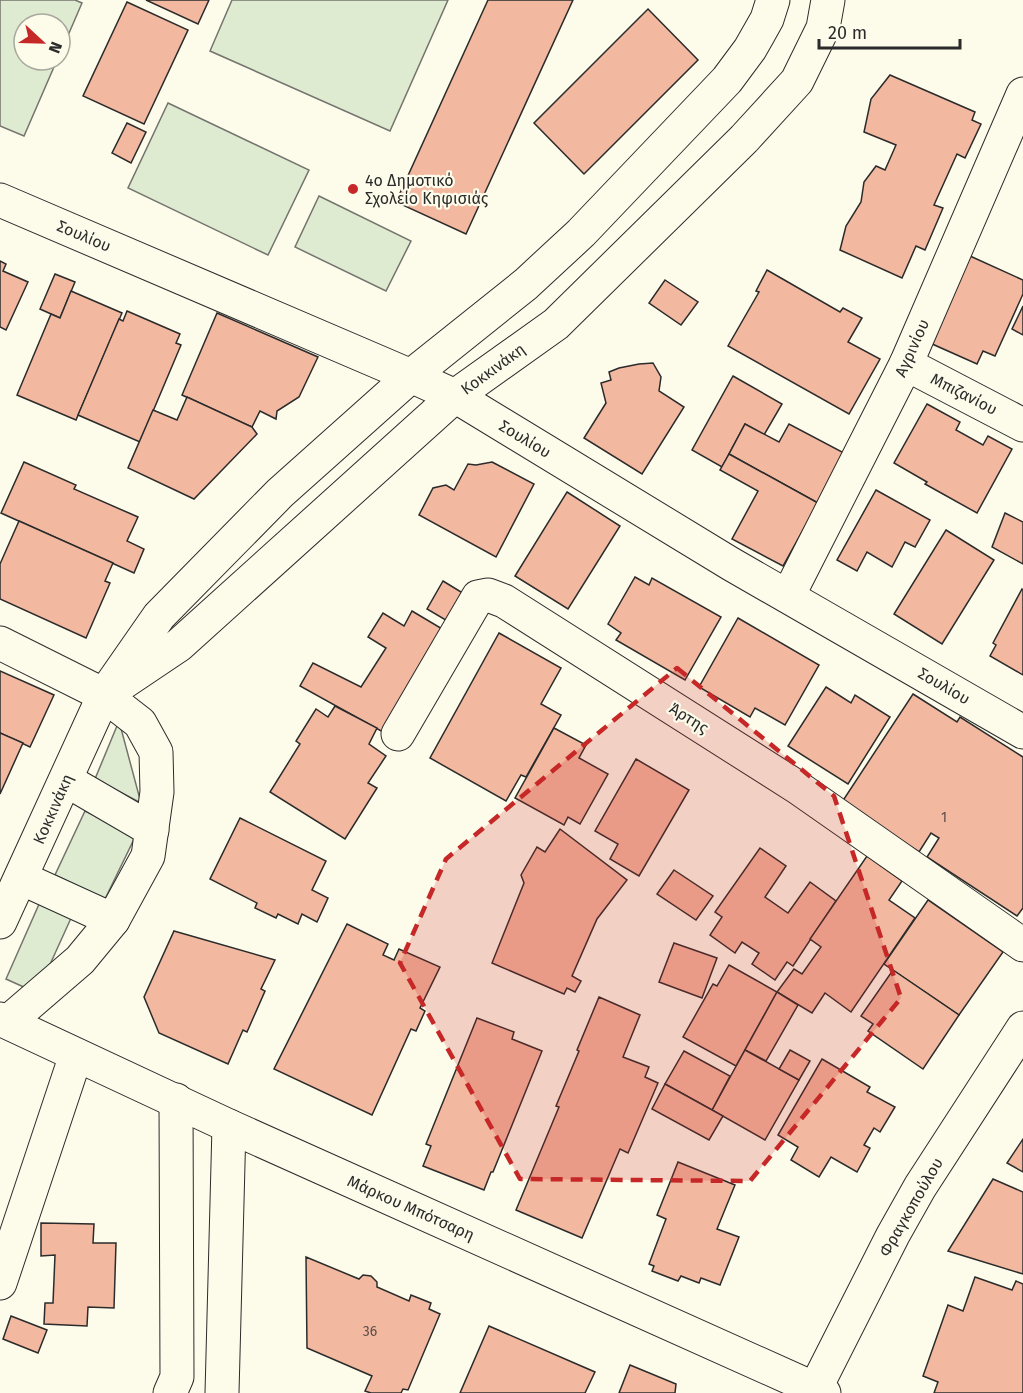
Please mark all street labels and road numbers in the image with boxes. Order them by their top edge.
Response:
street label: Σουλίου [54,216,114,256]
street label: Αγρινίου [891,316,933,380]
street label: Κοκκινάκη [457,339,529,399]
street label: Μπιζανίου [927,369,1001,419]
street label: Σουλίου [496,416,554,462]
street label: Σουλίου [915,664,973,708]
street label: Άρτης [666,699,713,738]
street label: Κοκκινάκη [29,771,77,847]
street label: Φραγκοπούλου [875,1154,947,1260]
street label: Μάρκου Μπότσαρη [344,1171,478,1245]

